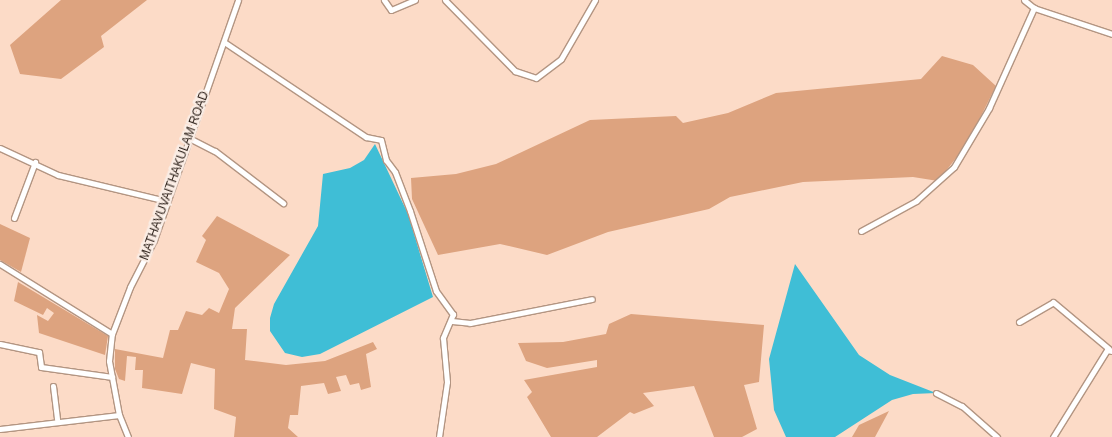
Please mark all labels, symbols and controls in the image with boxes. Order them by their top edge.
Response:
street label: MATHAVUVAITHAKULAM ROAD [138,90,212,262]

